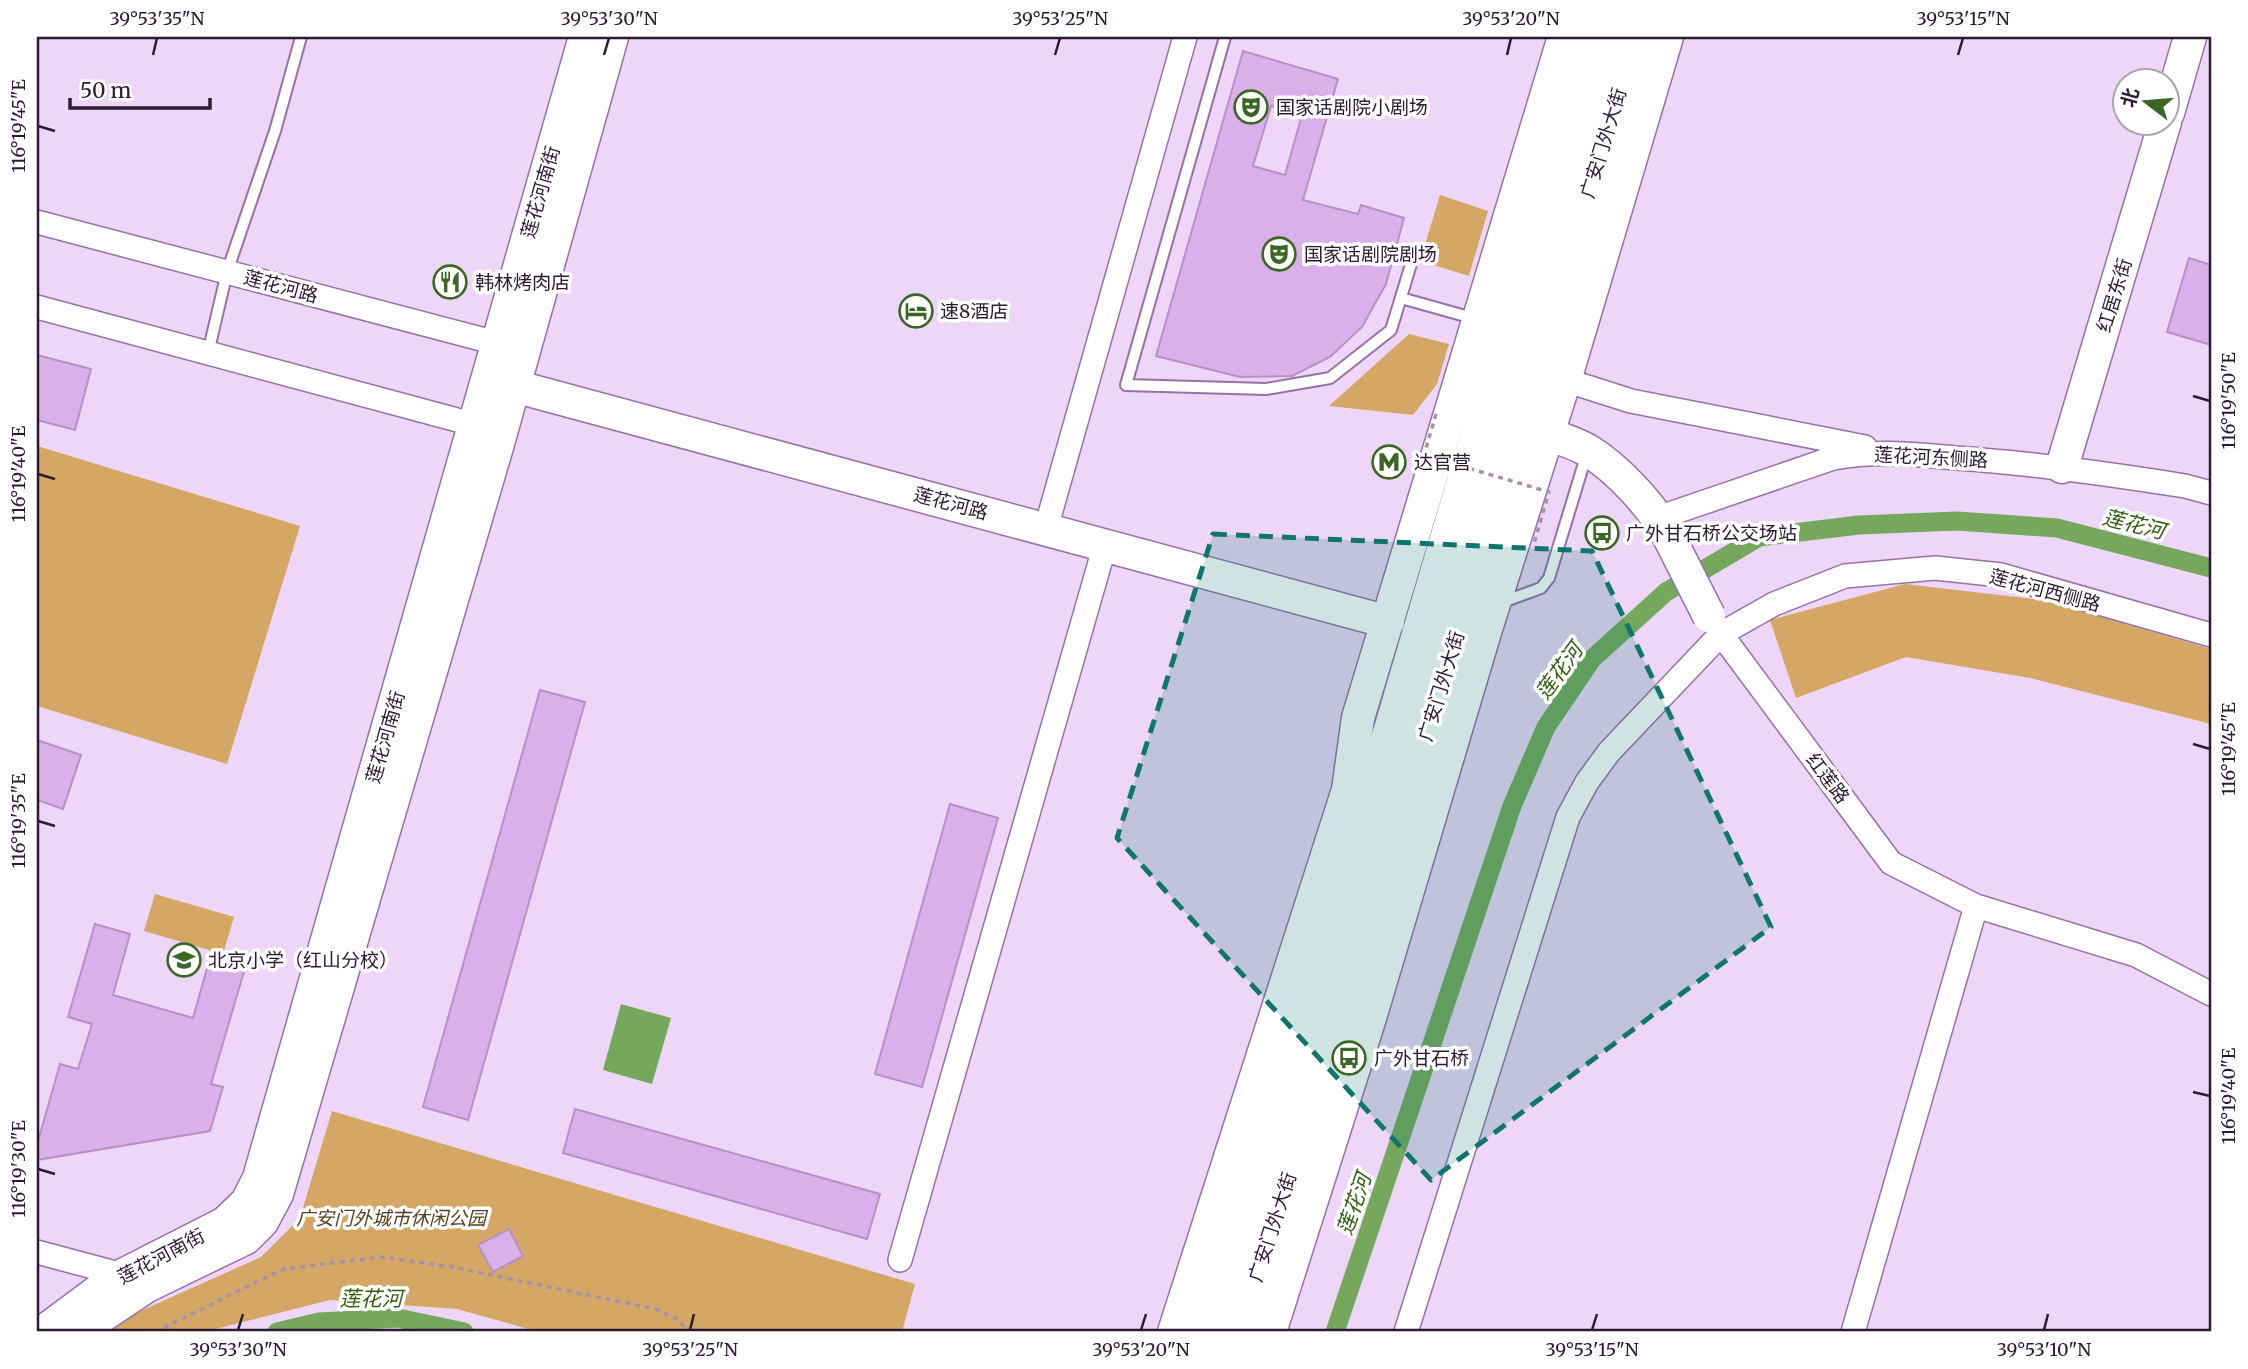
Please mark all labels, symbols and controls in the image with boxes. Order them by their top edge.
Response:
text: 39°53'35"N [110,7,205,30]
text: 39°53'30"N [560,7,658,30]
text: 39°53'25"N [1012,7,1108,30]
text: 39°53'20"N [1462,7,1560,30]
text: 39°53'15"N [1916,7,2010,30]
scale bar [70,66,210,110]
north arrow [2112,66,2182,136]
text: 50 m [80,77,131,104]
text: 116°19'45"E [7,79,30,173]
street label: 广安门外大街 [1575,85,1631,201]
text: 北 [2116,85,2144,110]
theatre icon: 国家话剧院小剧场 [1232,88,1270,126]
place label: 国家话剧院小剧场 [1276,95,1428,119]
street label: 莲花河南街 [515,143,565,241]
theatre icon: 国家话剧院剧场 [1260,235,1298,273]
place label: 国家话剧院剧场 [1304,242,1437,266]
street label: 红居东街 [2091,255,2137,335]
restaurant icon: 韩林烤肉店 [431,263,469,301]
street label: 莲花河路 [241,265,321,307]
place label: 韩林烤肉店 [475,270,570,294]
hotel icon: 速8酒店 [897,292,935,330]
place label: 速8酒店 [940,299,1008,323]
text: 116°19'50"E [2217,352,2240,450]
text: 116°19'40"E [7,425,30,522]
street label: 莲花河东侧路 [1873,442,1989,472]
metro station icon: 达官营 [1370,443,1408,481]
place label: 达官营 [1414,450,1471,474]
street label: 莲花河路 [911,482,991,524]
water label: 莲花河 [2100,503,2172,546]
bus stop icon: 广外甘石桥公交场站 [1583,514,1621,552]
place label: 广外甘石桥公交场站 [1626,521,1797,545]
street label: 莲花河西侧路 [1987,564,2103,616]
street label: 广安门外大街 [1413,628,1469,744]
water label: 莲花河 [1530,634,1591,704]
street label: 莲花河南街 [360,688,410,786]
text: 116°19'45"E [2217,702,2240,796]
street label: 红莲路 [1801,748,1855,808]
text: 116°19'35"E [7,773,30,869]
school or university icon: 北京小学（红山分校） [165,941,203,979]
place label: 北京小学（红山分校） [208,948,398,972]
bus stop icon: 广外甘石桥 [1330,1039,1368,1077]
place label: 广外甘石桥 [1374,1046,1469,1070]
text: 116°19'40"E [2217,1047,2240,1144]
text: 116°19'30"E [7,1120,30,1218]
water label: 莲花河 [1331,1166,1378,1238]
street label: 广安门外大街 [1243,1169,1301,1285]
park label: 广安门外城市休闲公园 [296,1206,489,1230]
street label: 莲花河南街 [113,1223,209,1289]
water label: 莲花河 [340,1285,406,1312]
text: 39°53'30"N [189,1338,287,1361]
text: 39°53'25"N [642,1338,738,1361]
text: 39°53'20"N [1092,1338,1190,1361]
text: 39°53'15"N [1545,1338,1639,1361]
text: 39°53'10"N [1997,1338,2091,1361]

